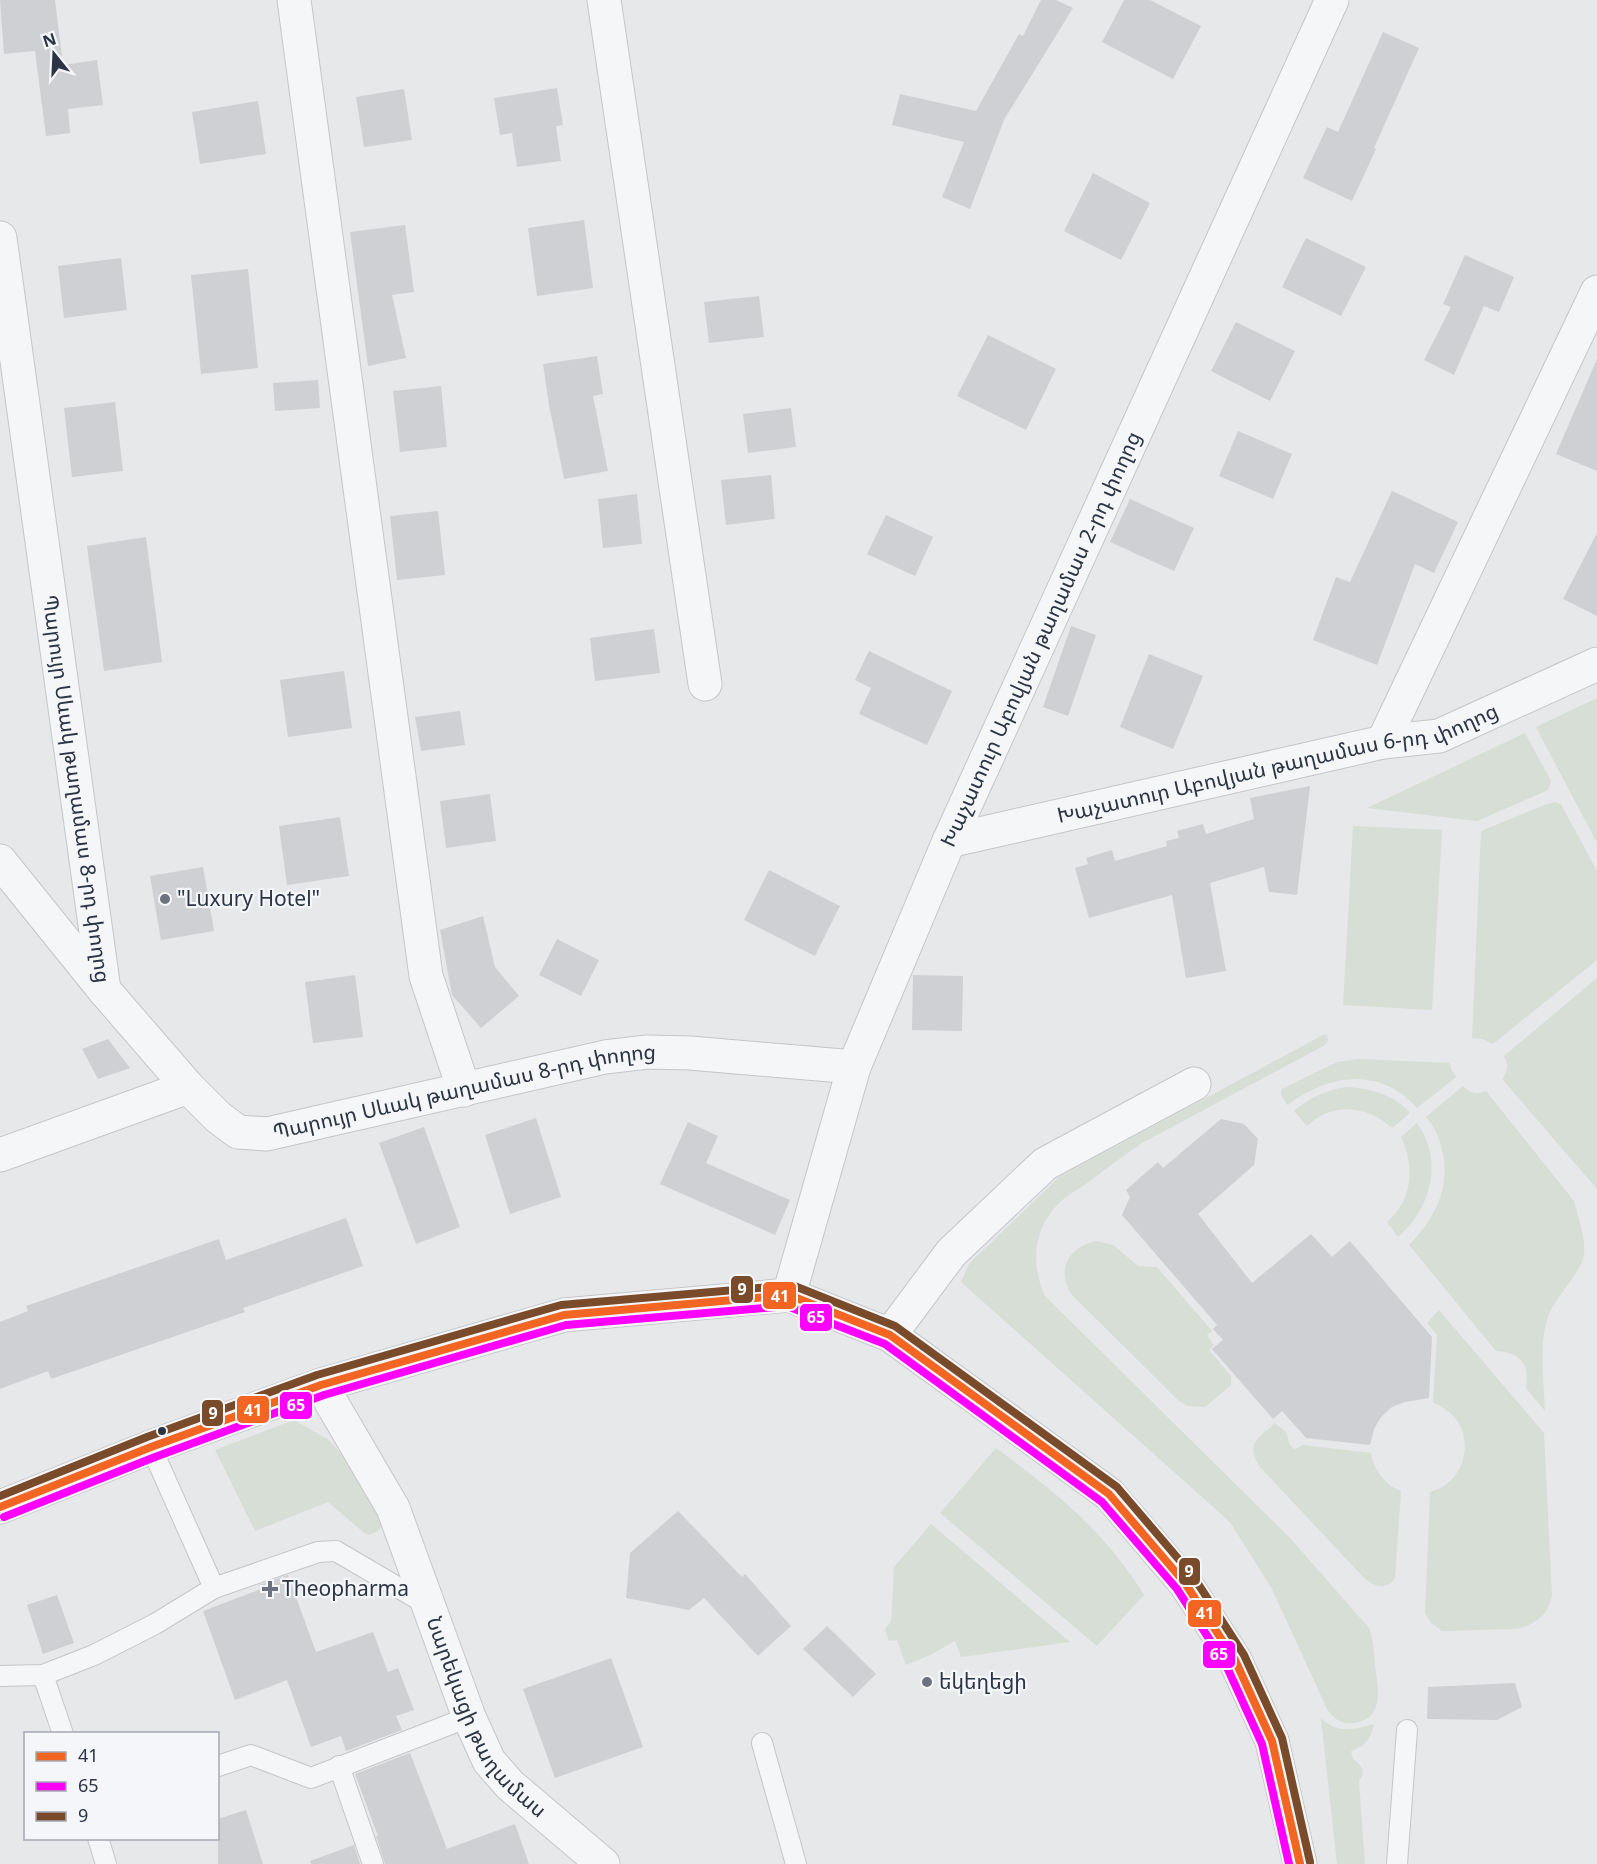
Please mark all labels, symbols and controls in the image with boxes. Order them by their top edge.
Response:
north arrow [24,24,84,84]
text: N [40,27,59,52]
street label: Խաչատուր Աբովյան թաղամաս 2-րդ փողոց [933,426,1147,851]
street label: Պարույր Սևակ թաղամաս 8-րդ փողոց [36,593,118,985]
street label: Խաչատուր Աբովյան թաղամաս 6-րդ փողոց [1054,696,1502,829]
place label: "Luxury Hotel" [177,884,320,912]
marker: "Luxury Hotel" [158,892,172,906]
street label: Պարույր Սևակ թաղամաս 8-րդ փողոց [270,1037,656,1145]
line badge: 9 [730,1275,754,1304]
text: 9 [737,1278,747,1300]
line badge: 41 [762,1281,797,1310]
text: 41 [771,1285,789,1307]
line badge: 65 [799,1303,833,1332]
text: 65 [807,1306,825,1328]
line badge: 65 [279,1391,313,1420]
text: 65 [287,1394,305,1416]
line badge: 41 [236,1395,270,1424]
line badge: 9 [201,1399,224,1427]
text: 41 [244,1399,262,1421]
text: 9 [208,1402,218,1424]
unlabelled marker [156,1425,168,1437]
line badge: 9 [1178,1557,1201,1586]
text: 9 [1184,1560,1194,1582]
place label: Theopharma [282,1574,409,1602]
marker: Theopharma [263,1582,277,1596]
line badge: 41 [1187,1599,1222,1628]
text: 41 [1196,1602,1214,1624]
street label: Նարեկացի թաղամաս [421,1612,553,1823]
line badge: 65 [1202,1640,1236,1669]
text: 65 [1210,1643,1228,1665]
place label: եկեղեցի [939,1667,1027,1695]
marker: եկեղեցի [920,1675,934,1689]
legend [24,1732,219,1840]
text: 41 [78,1743,99,1767]
text: 65 [78,1773,99,1797]
text: 9 [78,1803,88,1827]

